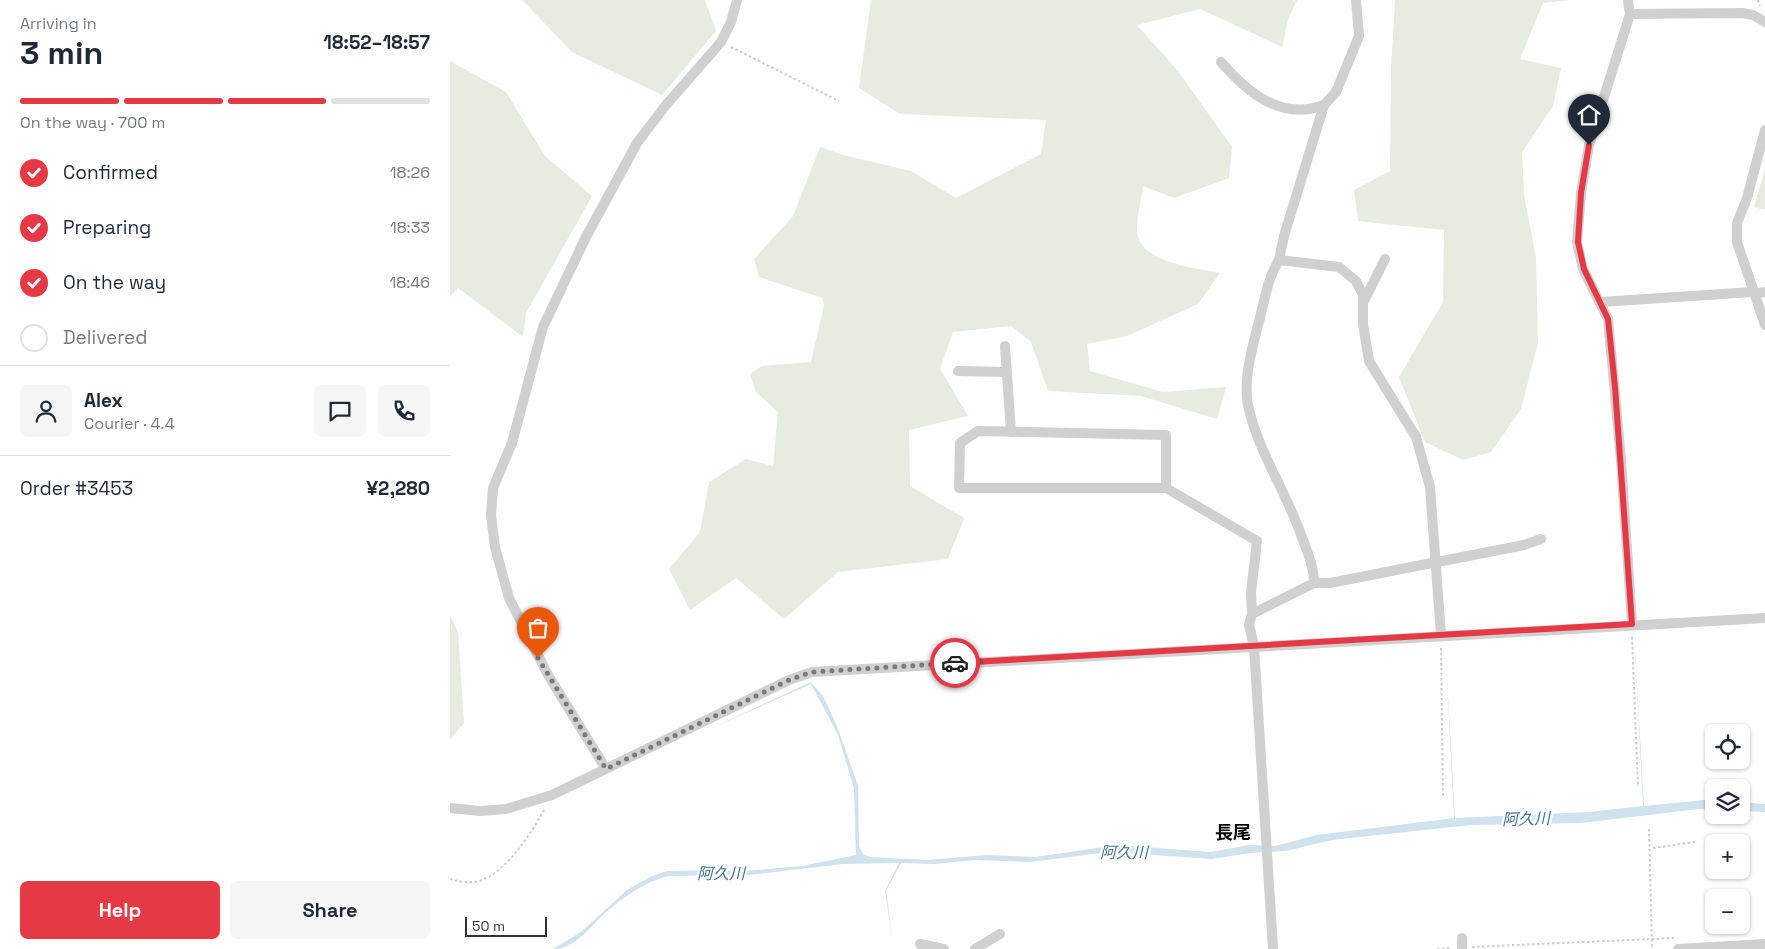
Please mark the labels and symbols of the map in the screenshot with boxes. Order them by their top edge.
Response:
pin [1568,94,1610,145]
pin [517,607,559,658]
courier [930,638,980,688]
water label: 阿久川 [1502,808,1552,830]
district label: 長尾 [1215,821,1251,844]
water label: 阿久川 [1100,842,1150,863]
water label: 阿久川 [697,863,747,884]
scale bar [465,914,548,937]

